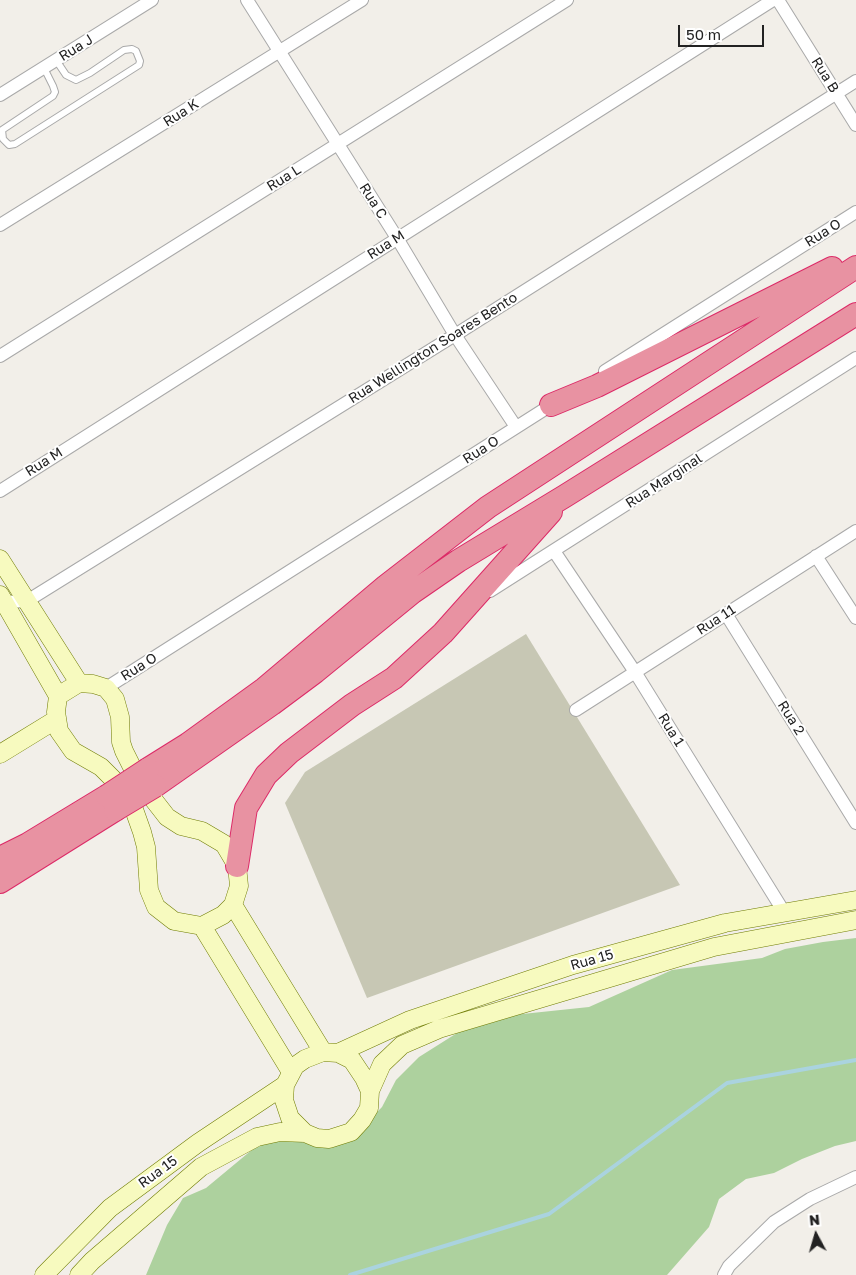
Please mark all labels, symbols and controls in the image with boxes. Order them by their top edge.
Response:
scale bar [681,15,767,47]
text: 50 m [686,25,721,43]
street label: Rua J [56,31,96,65]
street label: Rua B [808,54,842,96]
street label: Rua K [160,96,202,130]
street label: Rua L [264,161,304,195]
street label: Rua C [356,180,390,222]
street label: Rua O [802,215,844,251]
street label: Rua M [364,227,408,263]
street label: Rua Wellington Soares Bento [346,289,520,407]
street label: Rua O [460,432,502,468]
street label: Rua M [22,444,66,480]
street label: Rua Marginal [623,450,705,512]
street label: Rua 11 [694,601,738,639]
street label: Rua O [118,649,160,685]
street label: Rua 2 [774,698,808,738]
street label: Rua 1 [654,710,688,750]
street label: Rua 15 [569,946,615,974]
street label: Rua 15 [135,1152,181,1192]
north arrow [791,1210,841,1260]
text: N [808,1211,821,1229]

